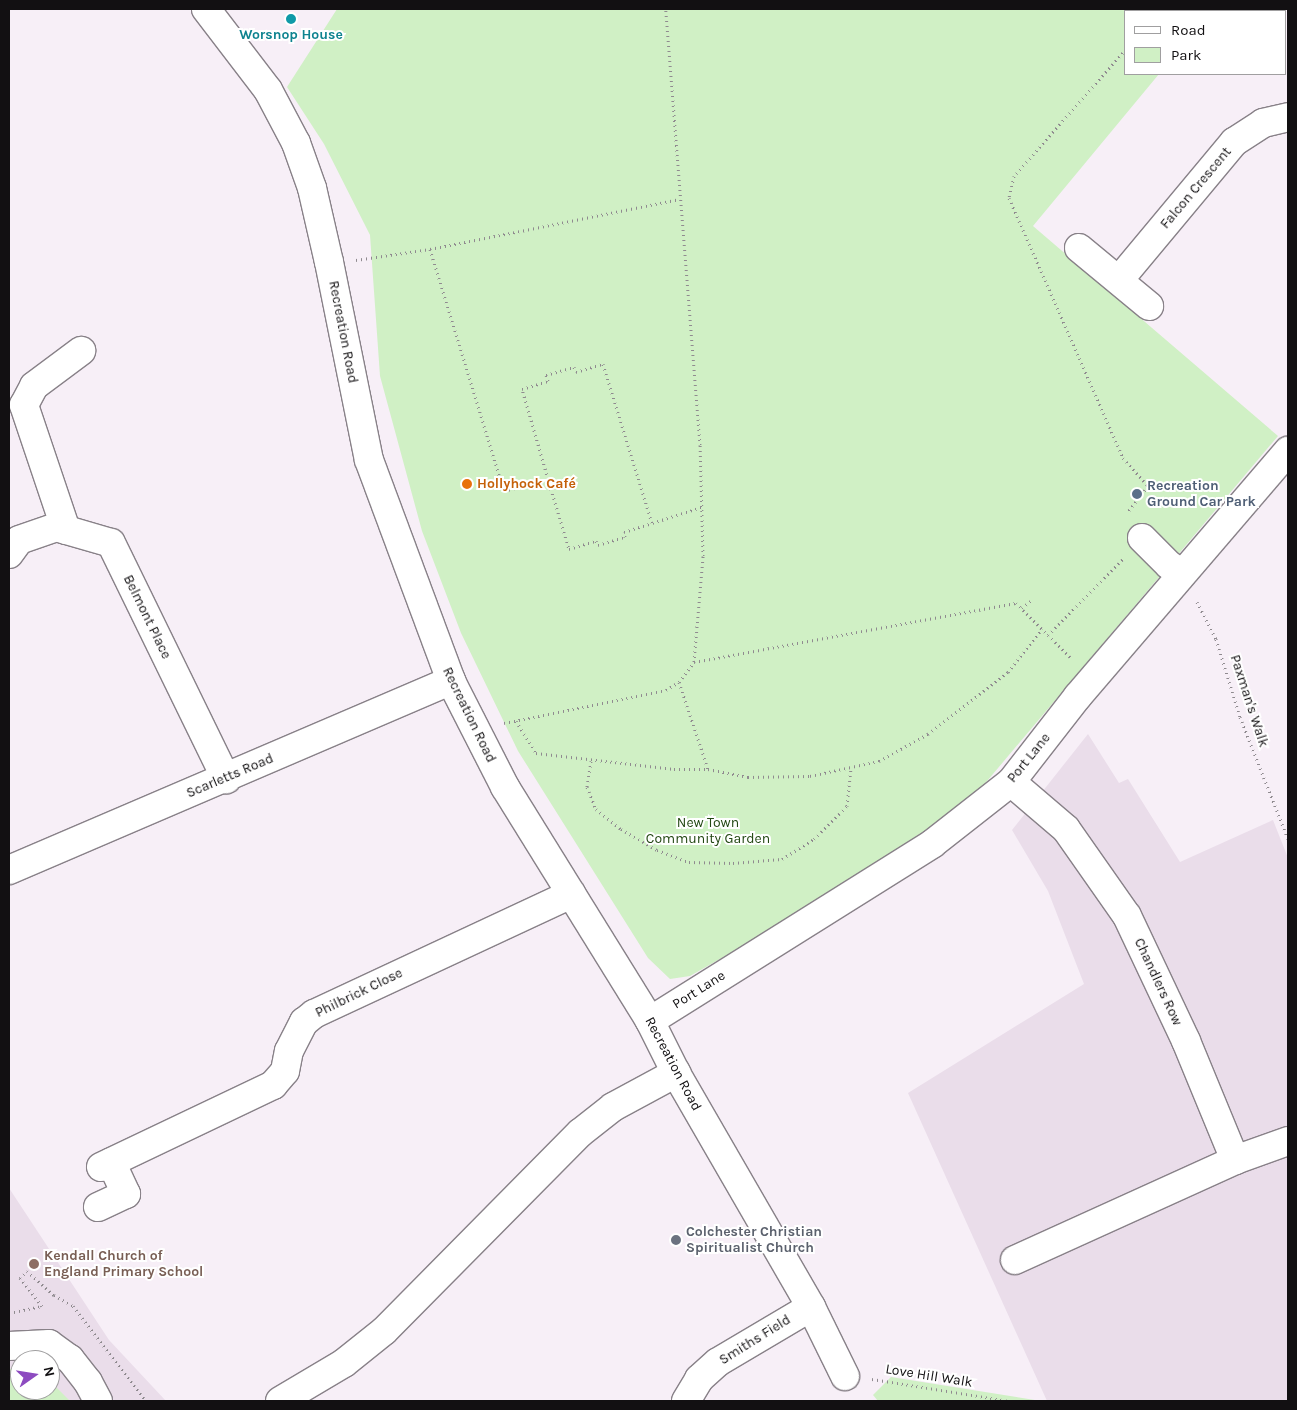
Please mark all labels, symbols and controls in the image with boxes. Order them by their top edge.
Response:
legend [1124,10,1287,75]
marker: Worsnop House [285,13,297,25]
text: Road [1171,21,1206,39]
place label: Worsnop House [239,27,343,43]
text: Park [1171,46,1201,64]
street label: Falcon Crescent [1157,144,1235,232]
street label: Recreation Road [325,279,361,385]
place label: Hollyhock Café [477,476,576,492]
marker: Hollyhock Café [461,478,473,490]
place label: Recreation Ground Car Park [1147,478,1256,511]
marker: Recreation Ground Car Park [1131,488,1143,500]
street label: Belmont Place [119,572,175,662]
street label: Paxman's Walk [1226,653,1272,749]
street label: Recreation Road [439,665,499,765]
street label: Port Lane [1004,730,1054,786]
street label: Scarletts Road [184,750,276,802]
park label: New Town Community Garden [646,815,770,848]
street label: Chandlers Row [1130,936,1186,1028]
street label: Philbrick Close [313,965,405,1021]
street label: Port Lane [670,967,728,1013]
street label: Recreation Road [641,1014,705,1114]
place label: Colchester Christian Spiritualist Church [686,1224,822,1256]
marker: Colchester Christian Spiritualist Church [670,1234,682,1246]
place label: Kendall Church of England Primary School [44,1248,203,1280]
marker: Kendall Church of England Primary School [28,1258,40,1270]
street label: Smiths Field [716,1311,794,1369]
north arrow [10,1350,60,1400]
street label: Love Hill Walk [884,1361,974,1391]
text: N [40,1365,59,1379]

